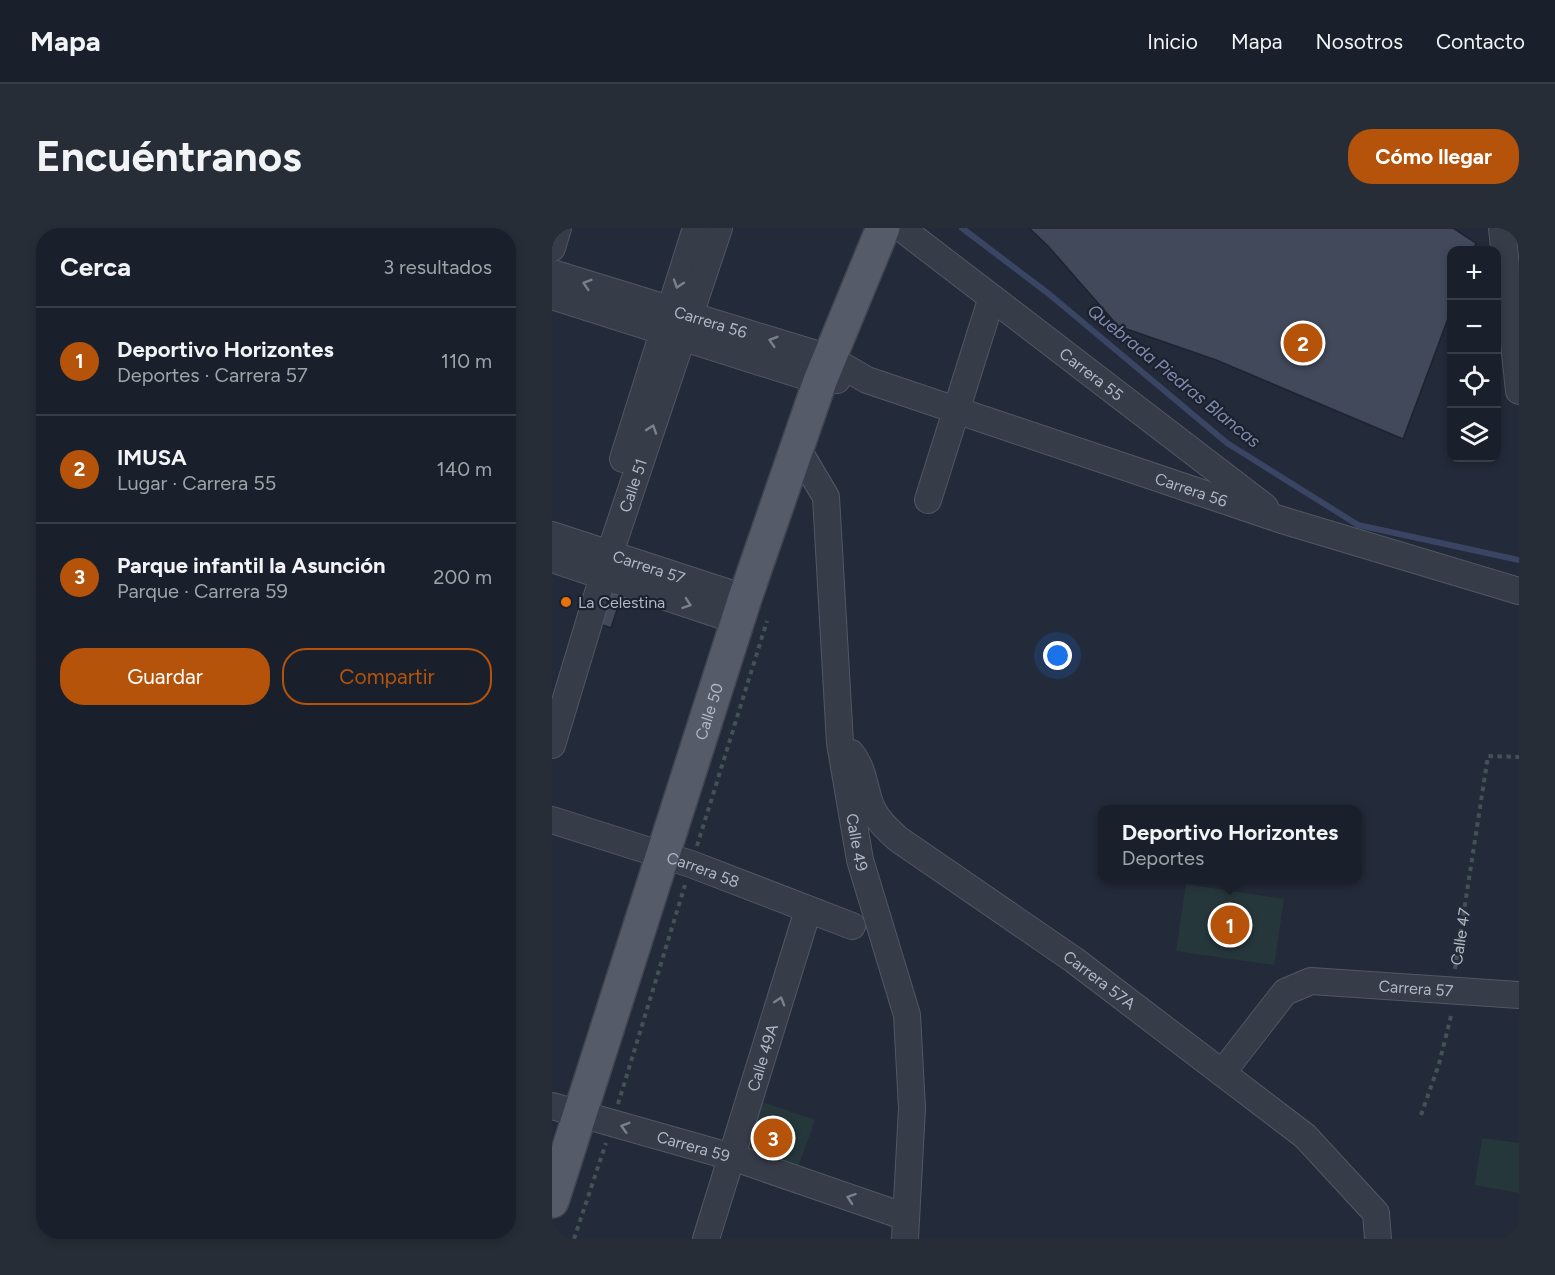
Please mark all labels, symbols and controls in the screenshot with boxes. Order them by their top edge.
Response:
text: Mapa [30,24,101,58]
text: Inicio [1147,29,1198,54]
text: Mapa [1231,29,1283,54]
text: Nosotros [1316,29,1403,54]
text: Contacto [1436,29,1525,54]
button: Cómo llegar [1348,129,1519,184]
text: Encuéntranos [36,131,302,182]
map controls [1447,246,1501,462]
button: + [1447,246,1501,300]
text: Cerca [60,251,131,283]
text: 3 resultados [383,255,492,279]
one-way arrow [673,278,685,289]
one-way arrow [582,279,593,291]
water label: Quebrada Piedras Blancas [1083,300,1265,453]
button: − [1447,300,1501,354]
street label: Carrera 56 [672,302,749,342]
pin: 2 [1284,320,1323,366]
text: Deportivo Horizontes [117,336,334,363]
one-way arrow [768,336,779,349]
street label: Carrera 55 [1056,344,1127,404]
text: 1 [75,349,84,373]
text: 110 m [441,349,492,373]
button: locate [1447,354,1501,408]
text: Deportes · Carrera 57 [117,363,308,387]
button: layers [1447,408,1501,462]
one-way arrow [645,424,657,435]
text: IMUSA [117,444,187,471]
street label: Calle 51 [615,456,651,515]
text: 2 [74,457,85,481]
text: 140 m [437,457,492,481]
street label: Carrera 56 [1153,468,1230,510]
text: Lugar · Carrera 55 [117,471,276,495]
street label: Carrera 57 [611,546,688,587]
text: Parque infantil la Asunción [117,552,386,579]
text: 3 [74,565,85,589]
text: 200 m [433,565,492,589]
text: Parque · Carrera 59 [117,579,288,603]
place label: La Celestina [578,593,665,612]
marker: La Celestina [559,595,573,609]
one-way arrow [681,596,692,609]
your location [1043,641,1072,670]
button: Guardar [60,648,270,705]
button: Compartir [282,648,492,705]
street label: Calle 50 [691,680,727,742]
popup [1098,805,1362,883]
street label: Calle 49 [843,812,872,873]
text: Deportivo Horizontes [1122,819,1338,846]
text: Deportes [1122,846,1204,870]
street label: Carrera 58 [665,847,742,891]
pin: 1 [1210,902,1250,948]
street label: Calle 47 [1446,906,1474,967]
street label: Carrera 57A [1060,946,1140,1013]
street label: Carrera 57 [1378,976,1454,1000]
one-way arrow [773,996,785,1007]
street label: Calle 49A [743,1021,782,1093]
pin: 3 [754,1116,792,1160]
one-way arrow [620,1122,631,1134]
street label: Carrera 59 [655,1127,732,1165]
one-way arrow [846,1193,857,1206]

